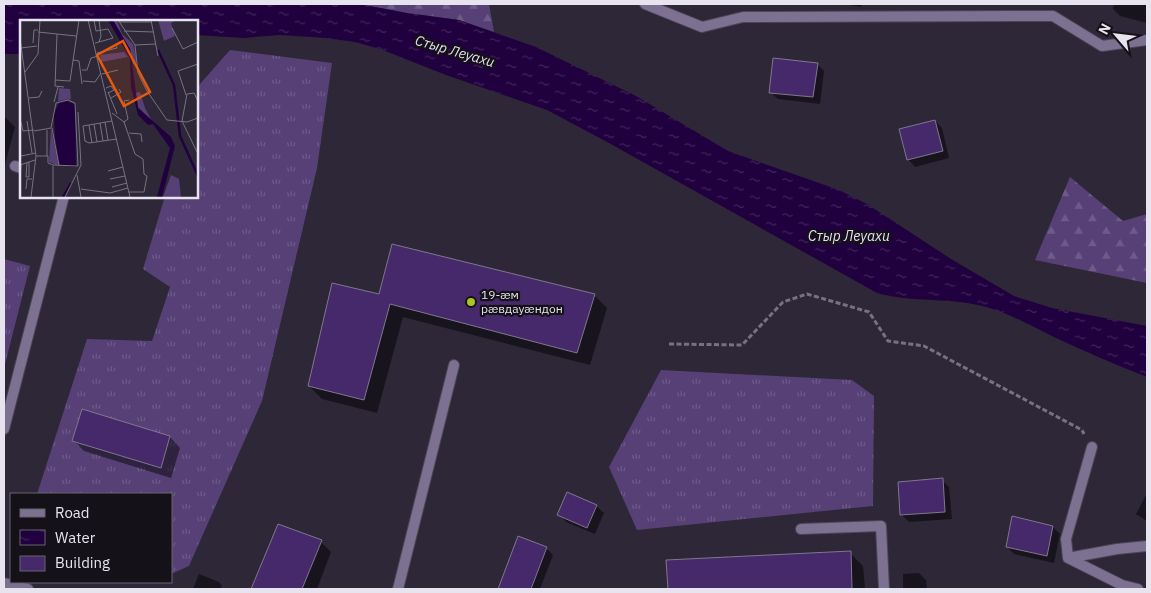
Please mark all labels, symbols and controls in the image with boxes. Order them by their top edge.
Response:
north arrow [1091,10,1141,60]
inset map [20,20,198,198]
text: N [1094,20,1115,38]
water label: Стыр Леуахи [413,31,497,71]
water label: Стыр Леуахи [808,227,890,245]
place label: 19-æм рӕвдауӕндон [481,287,563,316]
marker: 19-æм рӕвдауӕндон [465,296,477,308]
legend [10,493,172,583]
text: Road [55,503,90,522]
text: Water [55,528,96,547]
text: Building [55,553,110,572]

